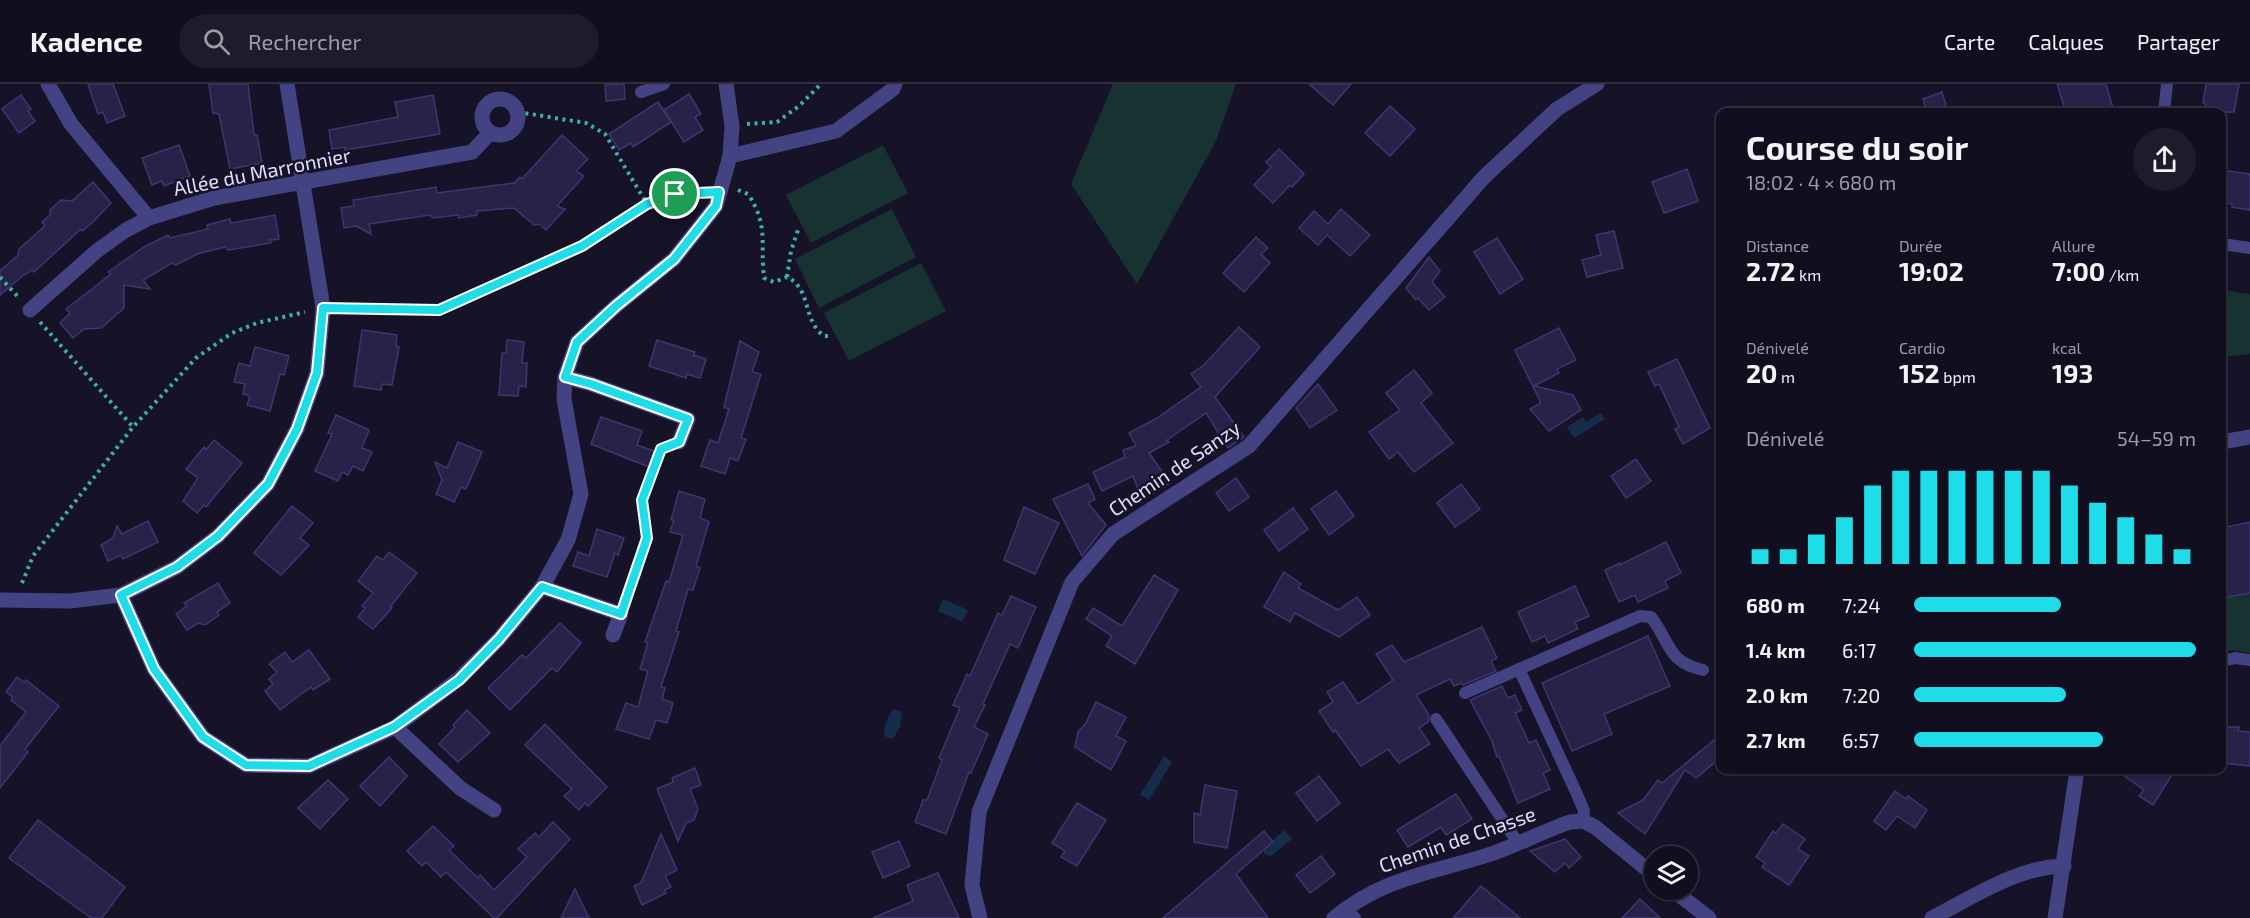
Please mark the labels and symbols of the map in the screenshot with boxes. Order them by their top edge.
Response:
street label: Allée du Marronnier [171,142,353,200]
pin [649,168,700,219]
street label: Chemin de Sanzy [1104,415,1245,521]
street label: Chemin de Chasse [1376,801,1538,877]

